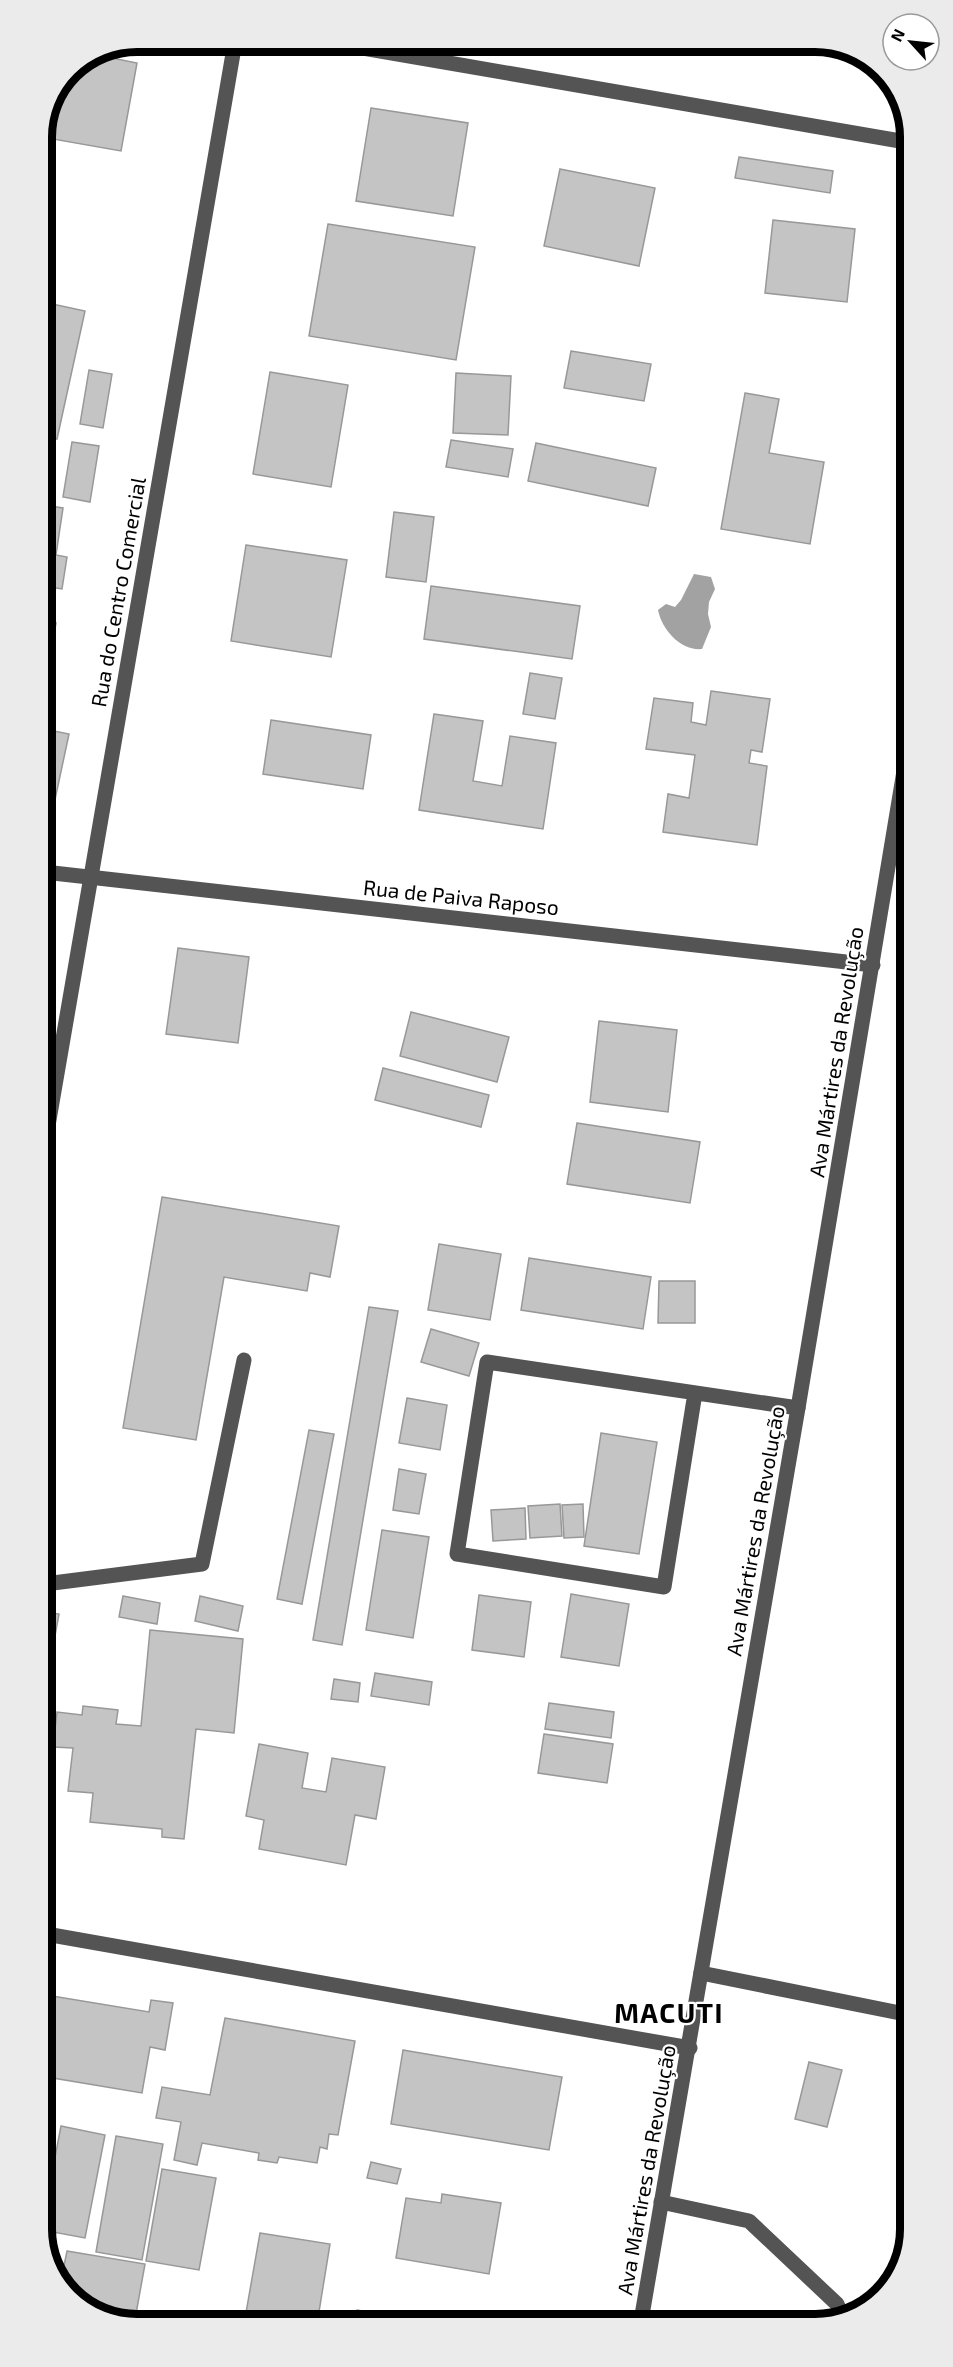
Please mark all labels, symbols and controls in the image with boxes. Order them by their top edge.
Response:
north arrow [881,12,941,72]
text: N [886,25,908,44]
street label: Rua do Centro Comercial [85,474,150,709]
street label: Rua de Paiva Raposo [362,874,560,919]
street label: Ava Mártires da Revolução [803,925,870,1179]
street label: Ava Mártires da Revolução [720,1404,791,1658]
district label: MACUTI [614,1996,724,2028]
street label: Ava Mártires da Revolução [611,2043,682,2297]

